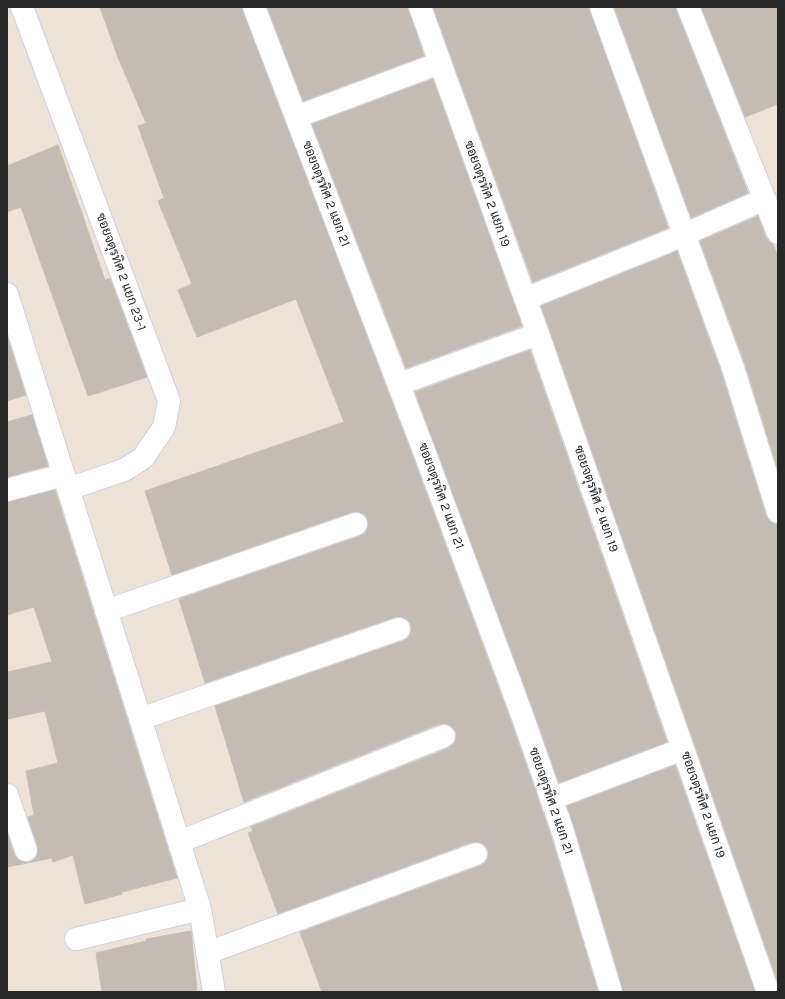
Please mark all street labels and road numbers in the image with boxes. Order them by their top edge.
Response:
street label: ซอยจตุรทิศ 2 แยก 21 [299,139,353,249]
street label: ซอยจตุรทิศ 2 แยก 19 [461,139,513,249]
street label: ซอยจตุรทิศ 2 แยก 23-1 [92,211,150,333]
street label: ซอยจตุรทิศ 2 แยก 21 [415,441,467,551]
street label: ซอยจตุรทิศ 2 แยก 19 [570,444,622,554]
street label: ซอยจตุรทิศ 2 แยก 21 [525,746,577,856]
street label: ซอยจตุรทิศ 2 แยก 19 [677,750,729,860]

